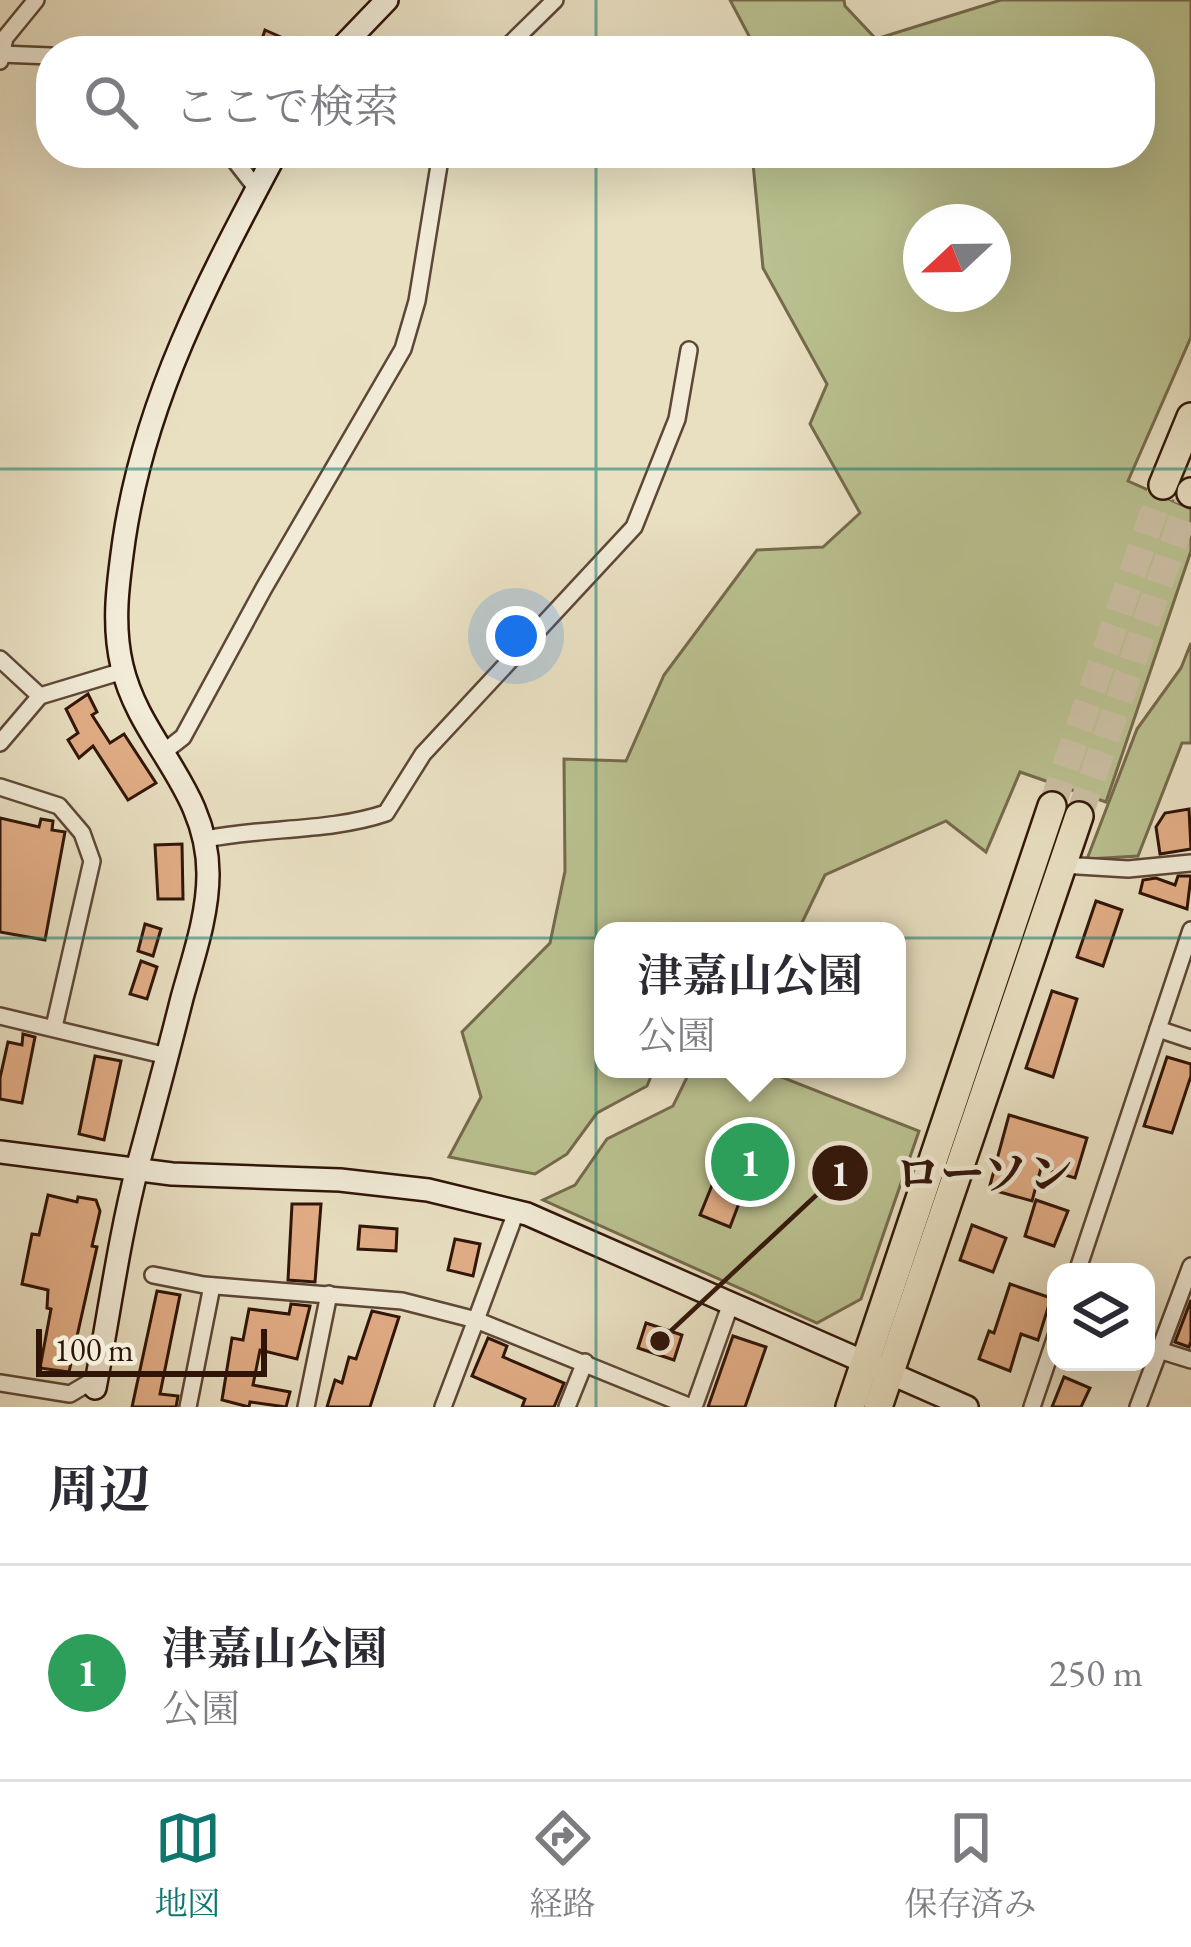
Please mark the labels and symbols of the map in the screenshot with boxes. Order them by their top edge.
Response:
north arrow [903,204,1011,312]
your location [486,606,546,666]
pin: 1 [711,1117,789,1207]
callout: ローソン [810,1133,1098,1214]
text: ローソン [895,1144,1073,1202]
text: 1 [830,1150,850,1197]
scale bar [36,1323,267,1376]

